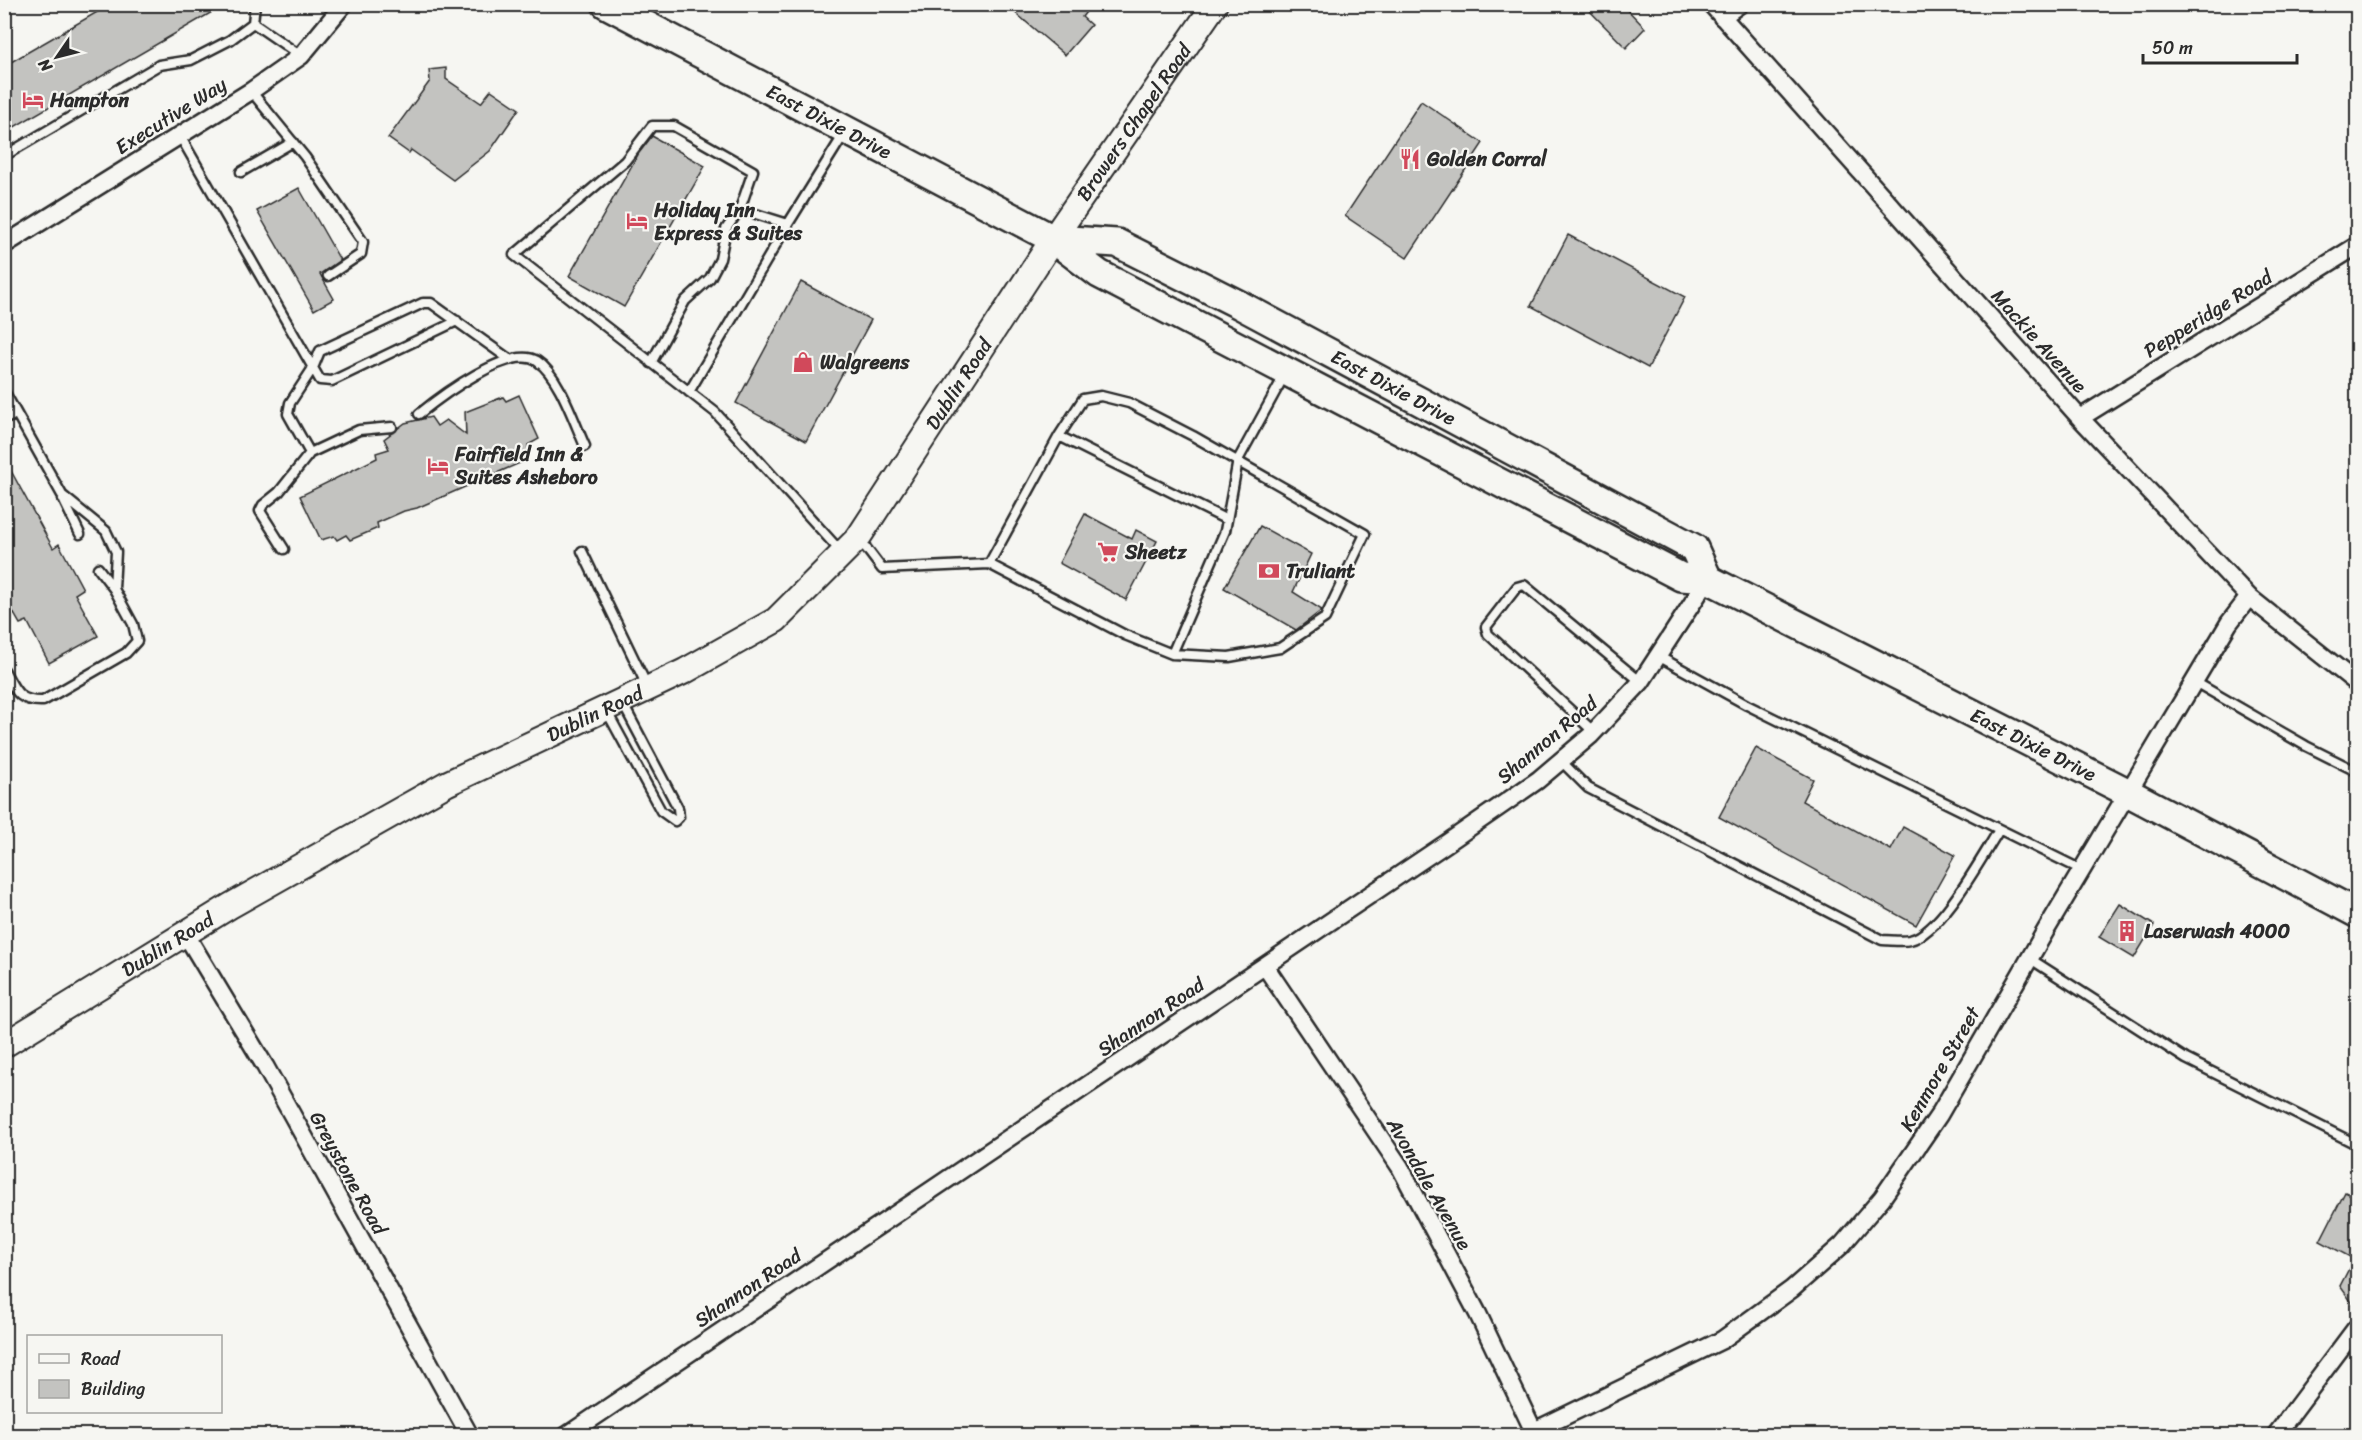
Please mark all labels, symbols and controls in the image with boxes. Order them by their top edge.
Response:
north arrow [27,27,87,87]
scale bar [2143,27,2298,65]
text: 50 m [2152,32,2193,64]
street label: Browers Chapel Road [1067,35,1201,208]
text: N [30,52,61,79]
street label: Executive Way [108,67,234,164]
street label: East Dixie Drive [760,74,898,169]
place label: Hampton [49,83,129,118]
hotel icon: Hampton [21,88,45,112]
place label: Golden Corral [1426,142,1548,177]
restaurant icon: Golden Corral [1398,147,1422,171]
place label: Holiday Inn Express & Suites [653,193,803,251]
hotel icon: Holiday Inn Express & Suites [625,209,649,233]
street label: Pepperidge Road [2137,260,2281,368]
street label: Mackie Avenue [1982,281,2096,402]
street label: Dublin Road [916,330,1002,437]
street label: East Dixie Drive [1325,339,1463,435]
place label: Walgreens [820,345,910,380]
shop icon: Walgreens [791,350,815,374]
place label: Fairfield Inn & Suites Asheboro [454,437,598,495]
hotel icon: Fairfield Inn & Suites Asheboro [426,454,450,478]
place label: Sheetz [1124,535,1187,570]
supermarket icon: Sheetz [1096,540,1120,564]
place label: Truliant [1286,554,1355,589]
bank icon: Truliant [1257,559,1281,583]
street label: Dublin Road [540,675,650,752]
street label: Shannon Road [1488,686,1607,793]
street label: East Dixie Drive [1964,698,2103,791]
street label: Dublin Road [114,902,222,986]
place label: Laserwash 4000 [2144,914,2290,949]
building icon: Laserwash 4000 [2115,919,2139,943]
street label: Shannon Road [1090,967,1213,1066]
street label: Kenmore Street [1890,999,1991,1138]
street label: Greystone Road [300,1105,397,1243]
street label: Avondale Avenue [1376,1110,1481,1257]
street label: Shannon Road [687,1238,810,1337]
legend [27,1335,222,1413]
text: Road [81,1343,121,1375]
text: Building [81,1373,145,1405]

